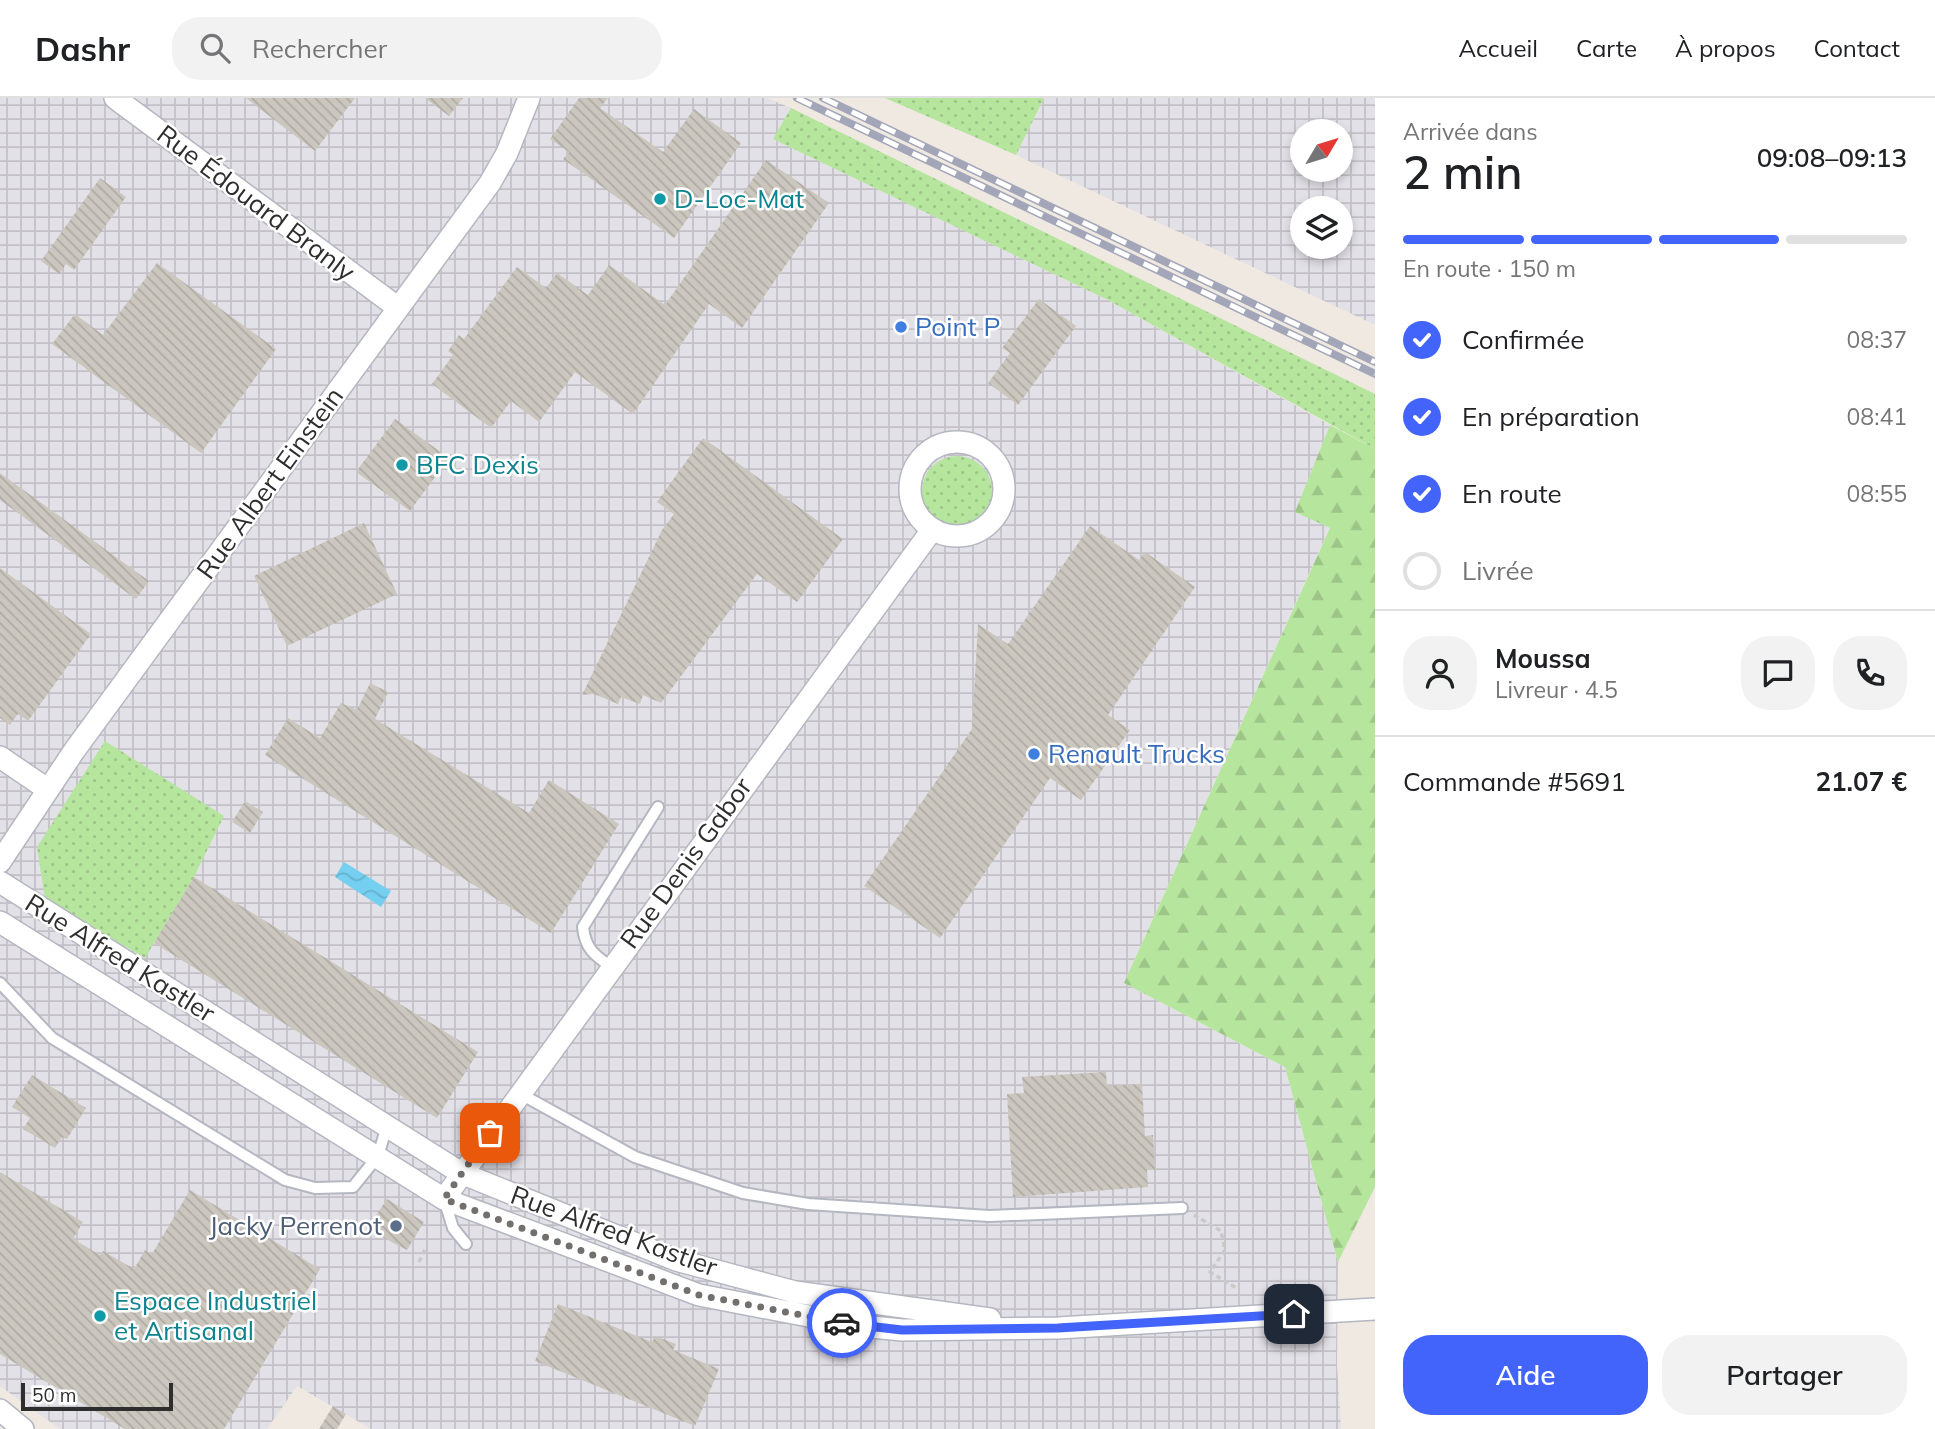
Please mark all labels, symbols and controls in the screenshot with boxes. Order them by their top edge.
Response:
search box [172,17,662,80]
text: Dashr [35,28,130,69]
icon: search [196,29,234,67]
text: Rechercher [252,32,387,65]
text: Accueil [1459,33,1538,63]
text: Carte [1576,33,1637,63]
text: À propos [1675,33,1776,63]
text: Contact [1814,33,1900,63]
street label: Rue Édouard Branly [151,117,362,288]
text: Arrivée dans [1403,117,1538,146]
north arrow [1290,119,1353,182]
map controls [1290,119,1353,259]
text: 09:08–09:13 [1757,141,1907,174]
text: 2 min [1403,143,1522,201]
place label: D-Loc-Mat [674,182,804,215]
marker: D-Loc-Mat [652,191,668,207]
button: layers [1290,196,1353,259]
text: En route · 150 m [1403,254,1576,283]
place label: Point P [915,310,1000,343]
marker: Point P [893,319,909,335]
icon: check [1403,321,1441,359]
text: Confirmée [1462,323,1584,356]
text: 08:37 [1847,325,1907,354]
street label: Rue Albert Einstein [189,380,350,585]
icon: check [1403,398,1441,436]
text: En préparation [1462,400,1640,433]
text: 08:41 [1847,402,1907,431]
place label: BFC Dexis [416,448,539,481]
marker: BFC Dexis [394,457,410,473]
icon: check [1403,475,1441,513]
text: En route [1462,477,1562,510]
text: 08:55 [1847,479,1907,508]
text: Livrée [1462,554,1534,587]
button: person [1403,636,1477,710]
button: chat [1741,636,1815,710]
button: phone [1833,636,1907,710]
text: Moussa [1495,642,1591,675]
text: Livreur · 4.5 [1495,675,1618,704]
place label: Renault Trucks [1048,737,1225,770]
marker: Renault Trucks [1026,746,1042,762]
text: Commande #5691 [1403,765,1626,798]
text: 21.07 € [1815,765,1907,798]
street label: Rue Denis Gabor [613,770,759,955]
street label: Rue Alfred Kastler [19,886,222,1029]
pin [460,1103,520,1163]
icon: bag [471,1114,509,1152]
street label: Rue Alfred Kastler [506,1178,723,1283]
place label: Jacky Perrenot [209,1209,382,1242]
marker: Jacky Perrenot [388,1218,404,1234]
place label: Espace Industriel et Artisanal [114,1284,317,1347]
pin [1264,1284,1324,1344]
courier [807,1288,877,1358]
icon: home [1275,1295,1313,1333]
icon: car [823,1304,861,1342]
marker: Espace Industriel et Artisanal [92,1308,108,1324]
button: Aide [1403,1335,1648,1415]
button: Partager [1662,1335,1907,1415]
scale bar [21,1380,173,1412]
text: 50 m [32,1383,76,1407]

